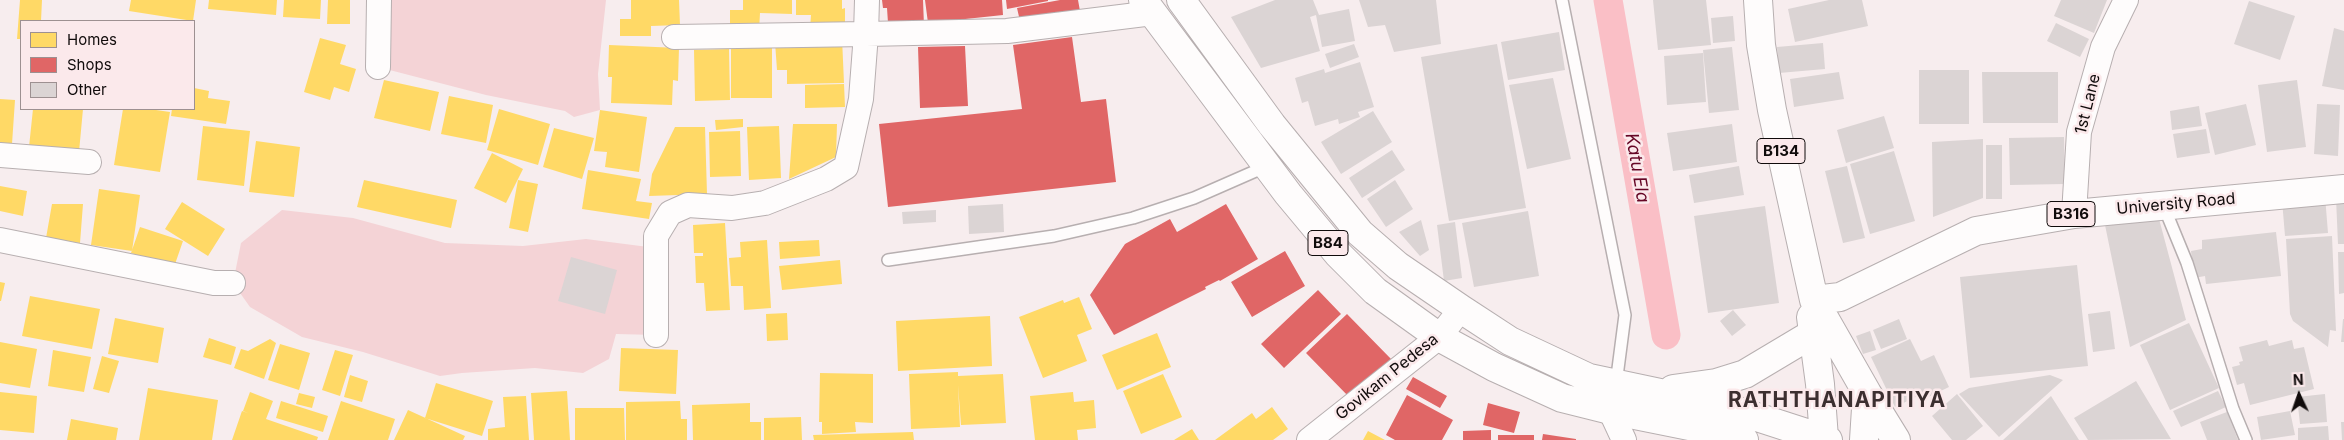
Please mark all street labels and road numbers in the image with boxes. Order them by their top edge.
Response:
street label: 1st Lane [2071,72,2105,136]
road number: B134 [1757,138,1805,164]
street label: University Road [2116,189,2236,219]
road number: B316 [2047,202,2095,226]
road number: B84 [1308,230,1348,256]
street label: Govikam Pedesa [1332,330,1442,424]

